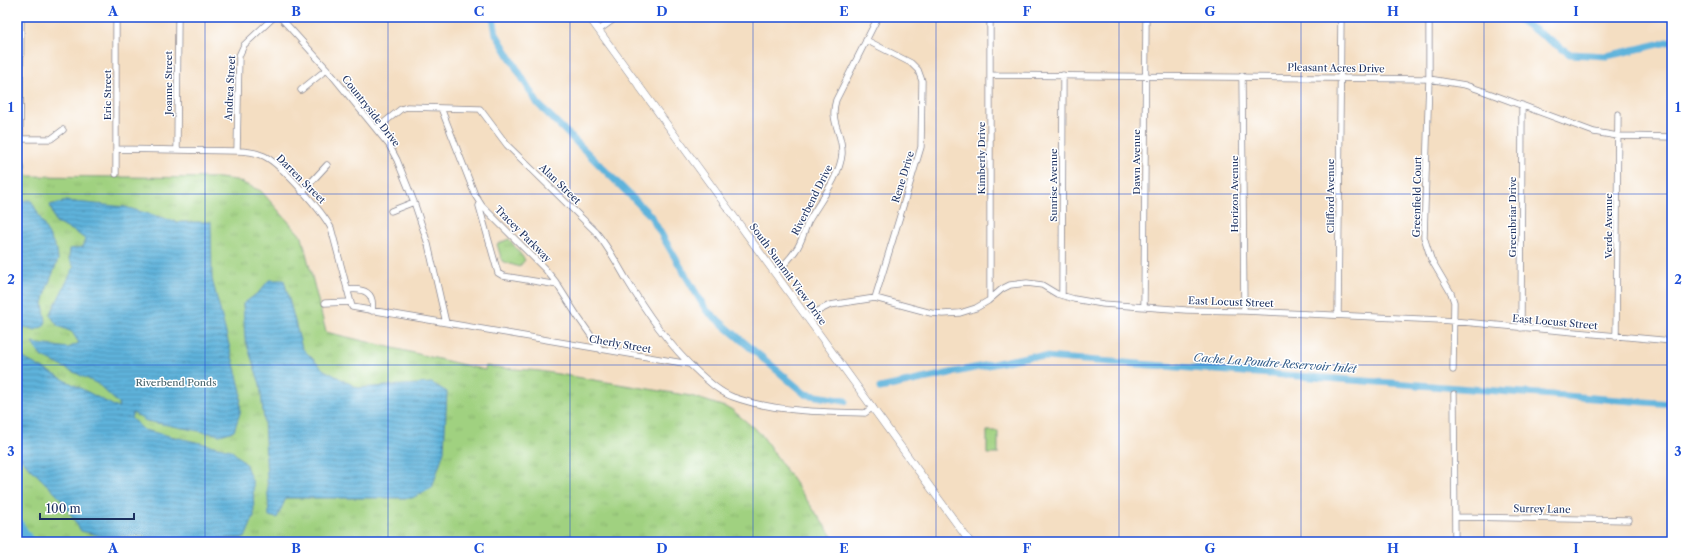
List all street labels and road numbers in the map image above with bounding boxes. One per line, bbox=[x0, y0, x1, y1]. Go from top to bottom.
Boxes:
street label: Joanne Street bbox=[162, 51, 175, 117]
street label: Andrea Street bbox=[222, 54, 238, 122]
street label: Pleasant Acres Drive bbox=[1287, 61, 1385, 75]
street label: Eric Street bbox=[101, 69, 114, 120]
street label: Countryside Drive bbox=[339, 73, 403, 150]
street label: Kimberly Drive bbox=[975, 121, 988, 194]
street label: Dawn Avenue bbox=[1130, 129, 1143, 195]
street label: Sunrise Avenue bbox=[1047, 148, 1060, 222]
street label: Rene Drive bbox=[889, 149, 917, 204]
street label: Darren Street bbox=[274, 152, 329, 207]
street label: Horizon Avenue bbox=[1228, 155, 1241, 233]
street label: Greenfield Court bbox=[1410, 156, 1424, 238]
street label: Clifford Avenue bbox=[1324, 158, 1337, 233]
street label: Alan Street bbox=[536, 160, 584, 207]
street label: Riverbend Drive bbox=[789, 162, 836, 238]
street label: Greenbriar Drive bbox=[1506, 176, 1519, 257]
street label: Verde Avenue bbox=[1602, 193, 1615, 260]
street label: Tracey Parkway bbox=[492, 203, 554, 265]
street label: South Summit View Drive bbox=[747, 221, 830, 328]
street label: East Locust Street bbox=[1188, 294, 1274, 310]
street label: East Locust Street bbox=[1512, 312, 1599, 332]
street label: Cherly Street bbox=[588, 332, 653, 356]
street label: Surrey Lane bbox=[1513, 502, 1571, 516]

